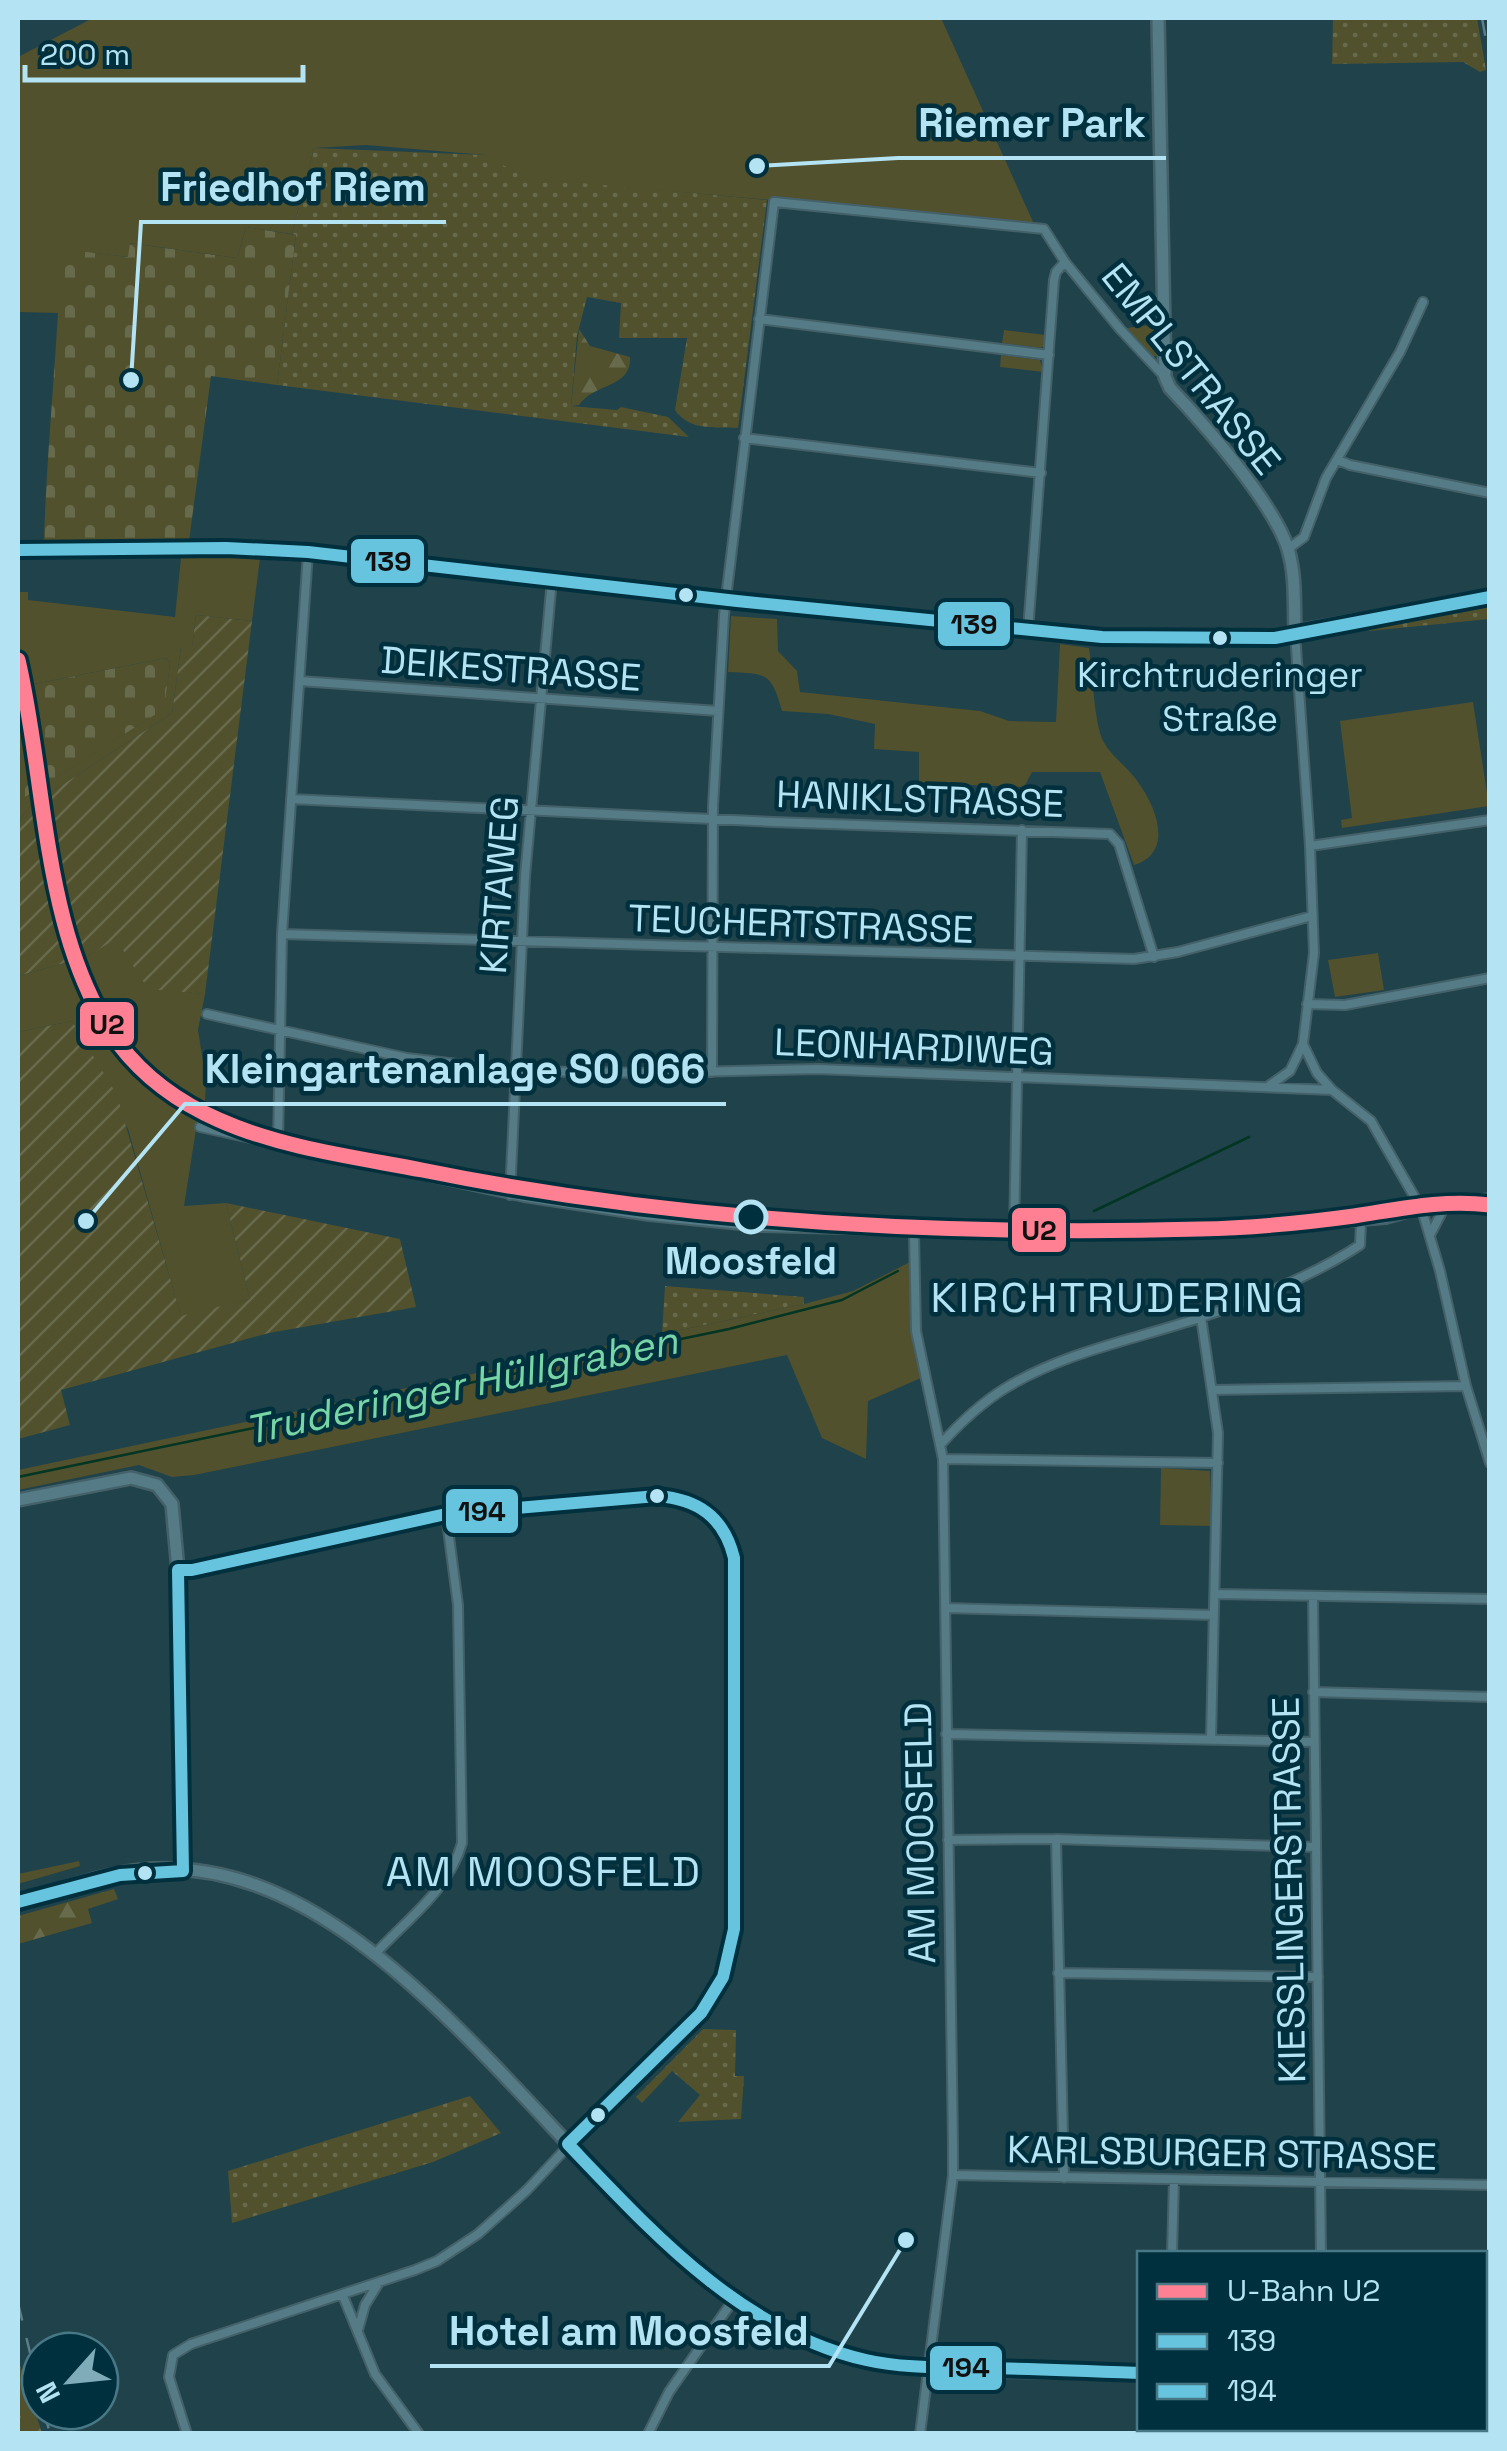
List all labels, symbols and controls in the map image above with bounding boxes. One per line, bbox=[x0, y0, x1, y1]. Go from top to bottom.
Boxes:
scale bar bbox=[25, 20, 302, 82]
text: 200 m bbox=[40, 35, 130, 74]
callout: Riemer Park bbox=[898, 88, 1166, 158]
text: Riemer Park bbox=[918, 98, 1146, 149]
callout: Friedhof Riem bbox=[141, 152, 446, 222]
text: Friedhof Riem bbox=[160, 162, 426, 213]
street label: EMPLSTRASSE bbox=[1091, 254, 1291, 484]
line badge: 139 bbox=[349, 537, 426, 585]
text: 139 bbox=[365, 543, 411, 579]
unlabelled marker bbox=[676, 585, 696, 605]
line badge: 139 bbox=[936, 600, 1012, 648]
text: 139 bbox=[951, 606, 997, 642]
marker: Kirchtruderinger Straße bbox=[1210, 628, 1230, 648]
street label: DEIKESTRASSE bbox=[379, 636, 643, 702]
place label: Kirchtruderinger Straße bbox=[1077, 652, 1363, 742]
street label: HANIKLSTRASSE bbox=[775, 770, 1065, 828]
street label: KIRTAWEG bbox=[469, 794, 529, 976]
street label: TEUCHERTSTRASSE bbox=[628, 894, 974, 954]
line badge: U2 bbox=[78, 1000, 136, 1048]
text: U2 bbox=[89, 1006, 125, 1042]
street label: LEONHARDIWEG bbox=[773, 1018, 1055, 1076]
callout: Kleingartenanlage SO 066 bbox=[185, 1034, 726, 1104]
text: Kleingartenanlage SO 066 bbox=[205, 1044, 705, 1095]
marker: Moosfeld bbox=[735, 1201, 767, 1233]
line badge: U2 bbox=[1010, 1206, 1068, 1254]
text: U2 bbox=[1021, 1212, 1057, 1248]
place label: Moosfeld bbox=[665, 1237, 837, 1285]
district label: KIRCHTRUDERING bbox=[931, 1271, 1305, 1324]
water label: Truderinger Hüllgraben bbox=[240, 1314, 684, 1456]
unlabelled marker bbox=[647, 1486, 667, 1506]
line badge: 194 bbox=[444, 1487, 520, 1535]
text: 194 bbox=[458, 1493, 506, 1529]
street label: KIESSLINGERSTRASSE bbox=[1262, 1696, 1316, 2084]
street label: AM MOOSFELD bbox=[894, 1702, 946, 1964]
district label: AM MOOSFELD bbox=[386, 1845, 702, 1898]
unlabelled marker bbox=[135, 1863, 155, 1883]
unlabelled marker bbox=[588, 2105, 608, 2125]
street label: KARLSBURGER STRASSE bbox=[1007, 2125, 1437, 2181]
legend bbox=[1137, 2251, 1487, 2431]
text: U-Bahn U2 bbox=[1227, 2271, 1380, 2310]
callout: Hotel am Moosfeld bbox=[430, 2296, 829, 2366]
text: Hotel am Moosfeld bbox=[449, 2306, 809, 2357]
text: 139 bbox=[1227, 2321, 1276, 2360]
north arrow bbox=[20, 2331, 120, 2431]
line badge: 194 bbox=[928, 2344, 1004, 2392]
text: 194 bbox=[942, 2349, 990, 2385]
text: 194 bbox=[1227, 2371, 1277, 2410]
text: N bbox=[27, 2376, 68, 2409]

